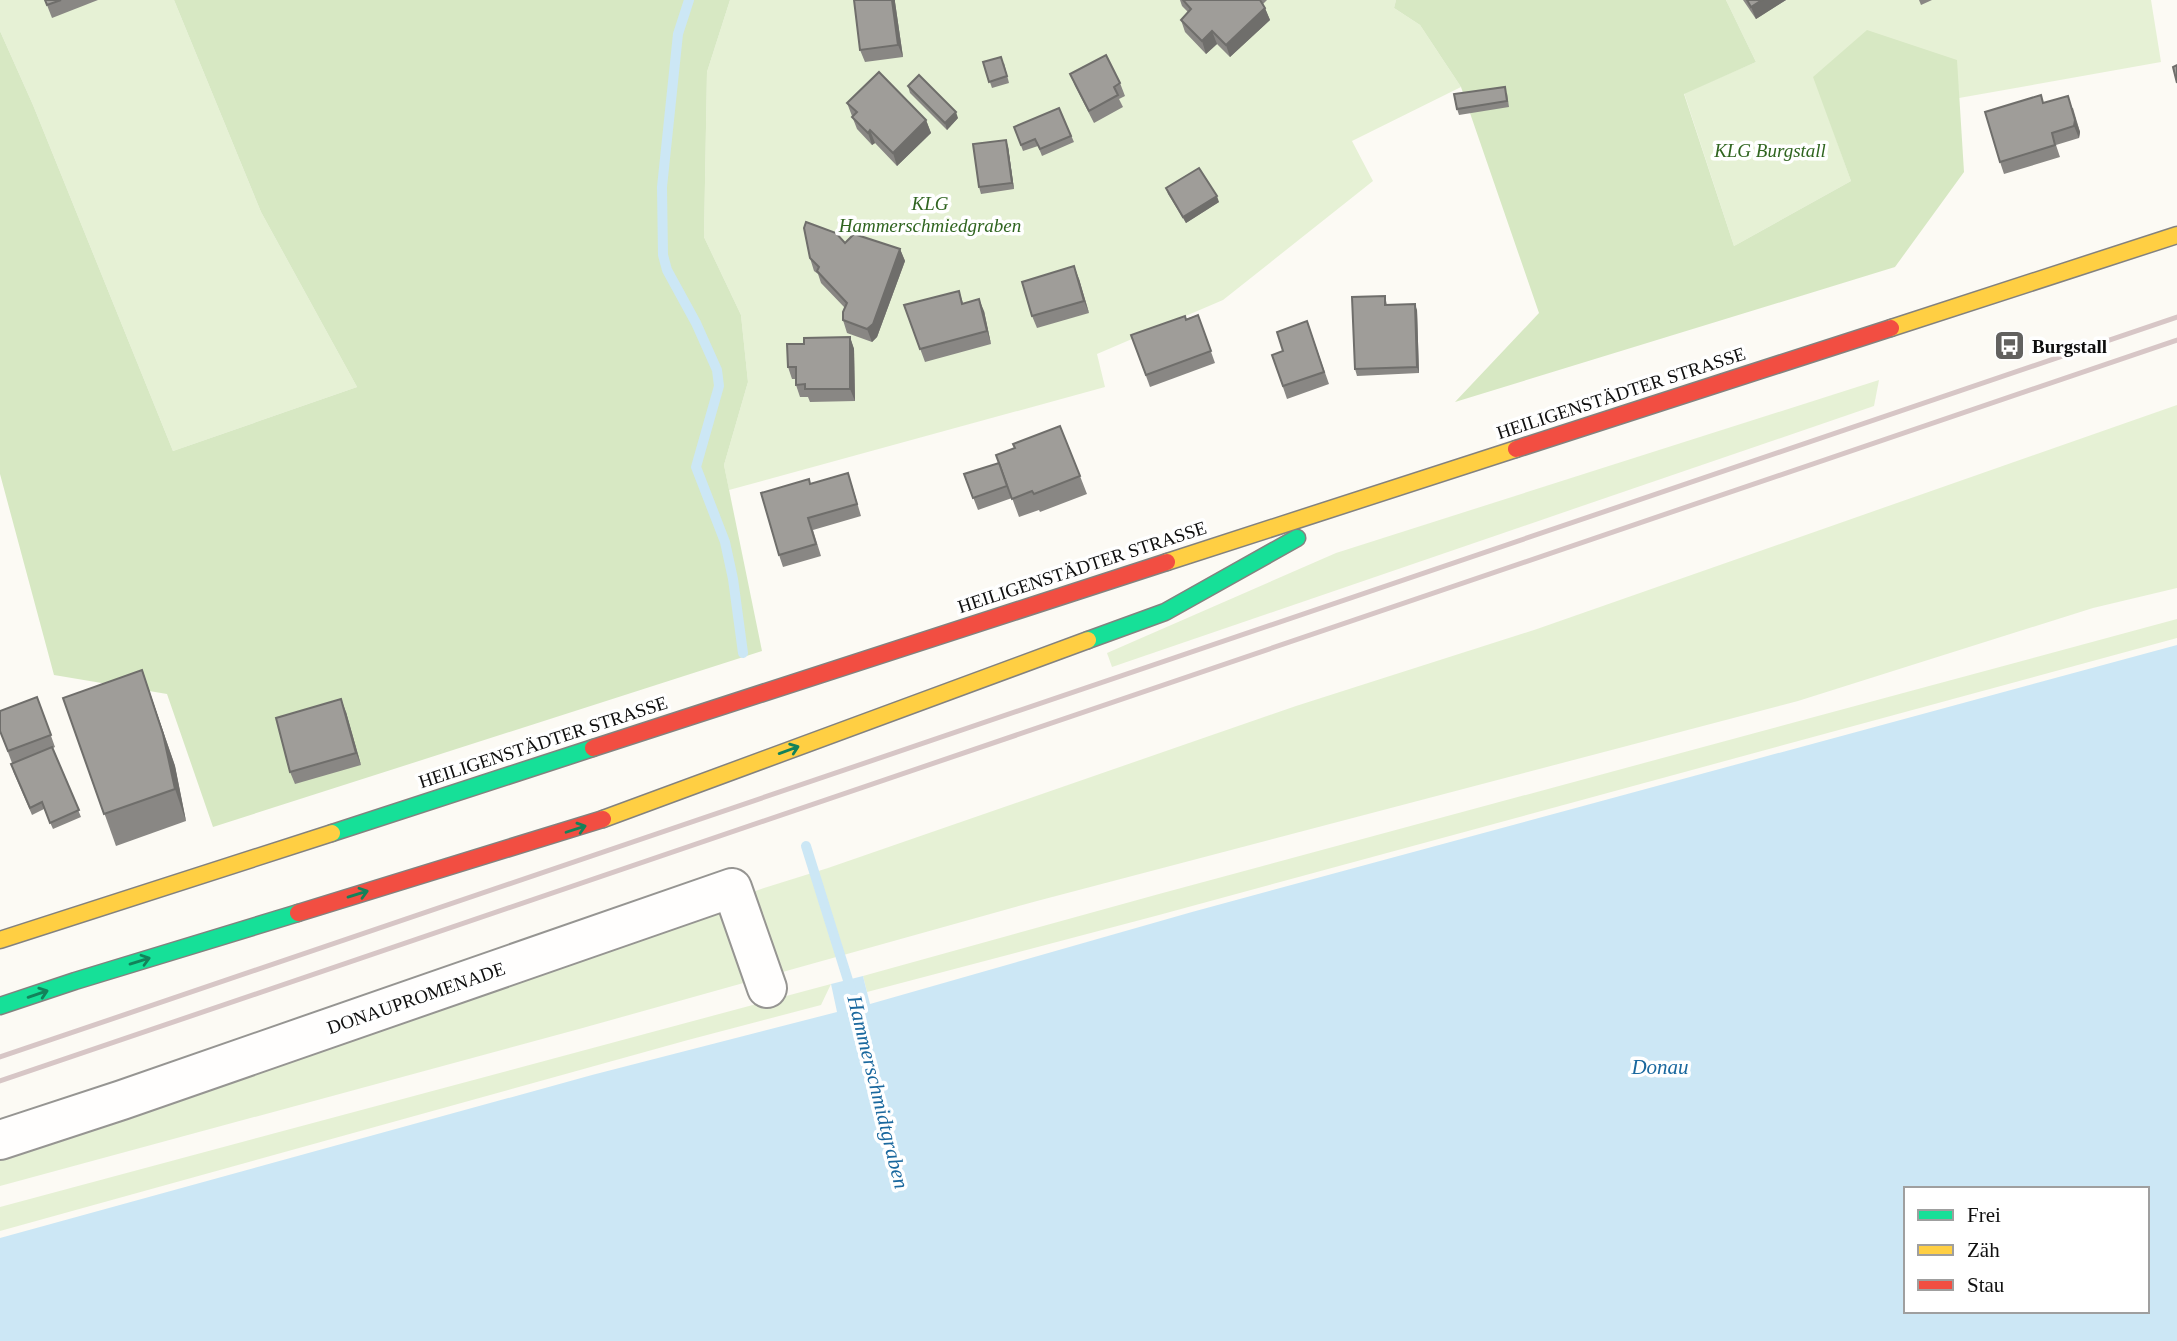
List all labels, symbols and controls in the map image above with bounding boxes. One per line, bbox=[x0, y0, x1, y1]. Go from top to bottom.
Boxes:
park label: KLG Burgstall bbox=[1713, 140, 1826, 161]
park label: KLG Hammerschmiedgraben bbox=[838, 193, 1021, 236]
bus stop icon: Burgstall bbox=[1992, 329, 2026, 363]
place label: Burgstall bbox=[2032, 336, 2107, 357]
street label: HEILIGENSTÄDTER STRASSE bbox=[1494, 343, 1748, 443]
street label: HEILIGENSTÄDTER STRASSE bbox=[955, 517, 1209, 617]
street label: HEILIGENSTÄDTER STRASSE bbox=[416, 692, 670, 792]
one-way arrow bbox=[777, 743, 799, 755]
one-way arrow bbox=[564, 822, 586, 834]
one-way arrow bbox=[347, 887, 369, 900]
one-way arrow bbox=[129, 954, 151, 966]
street label: DONAUPROMENADE bbox=[324, 958, 508, 1038]
one-way arrow bbox=[26, 987, 48, 999]
water label: Hammerschmidtgraben bbox=[842, 992, 914, 1191]
water label: Donau bbox=[1630, 1055, 1689, 1079]
legend bbox=[1904, 1187, 2149, 1313]
text: Frei bbox=[1967, 1203, 2001, 1227]
text: Zäh bbox=[1967, 1238, 2000, 1262]
text: Stau bbox=[1967, 1273, 2005, 1297]

